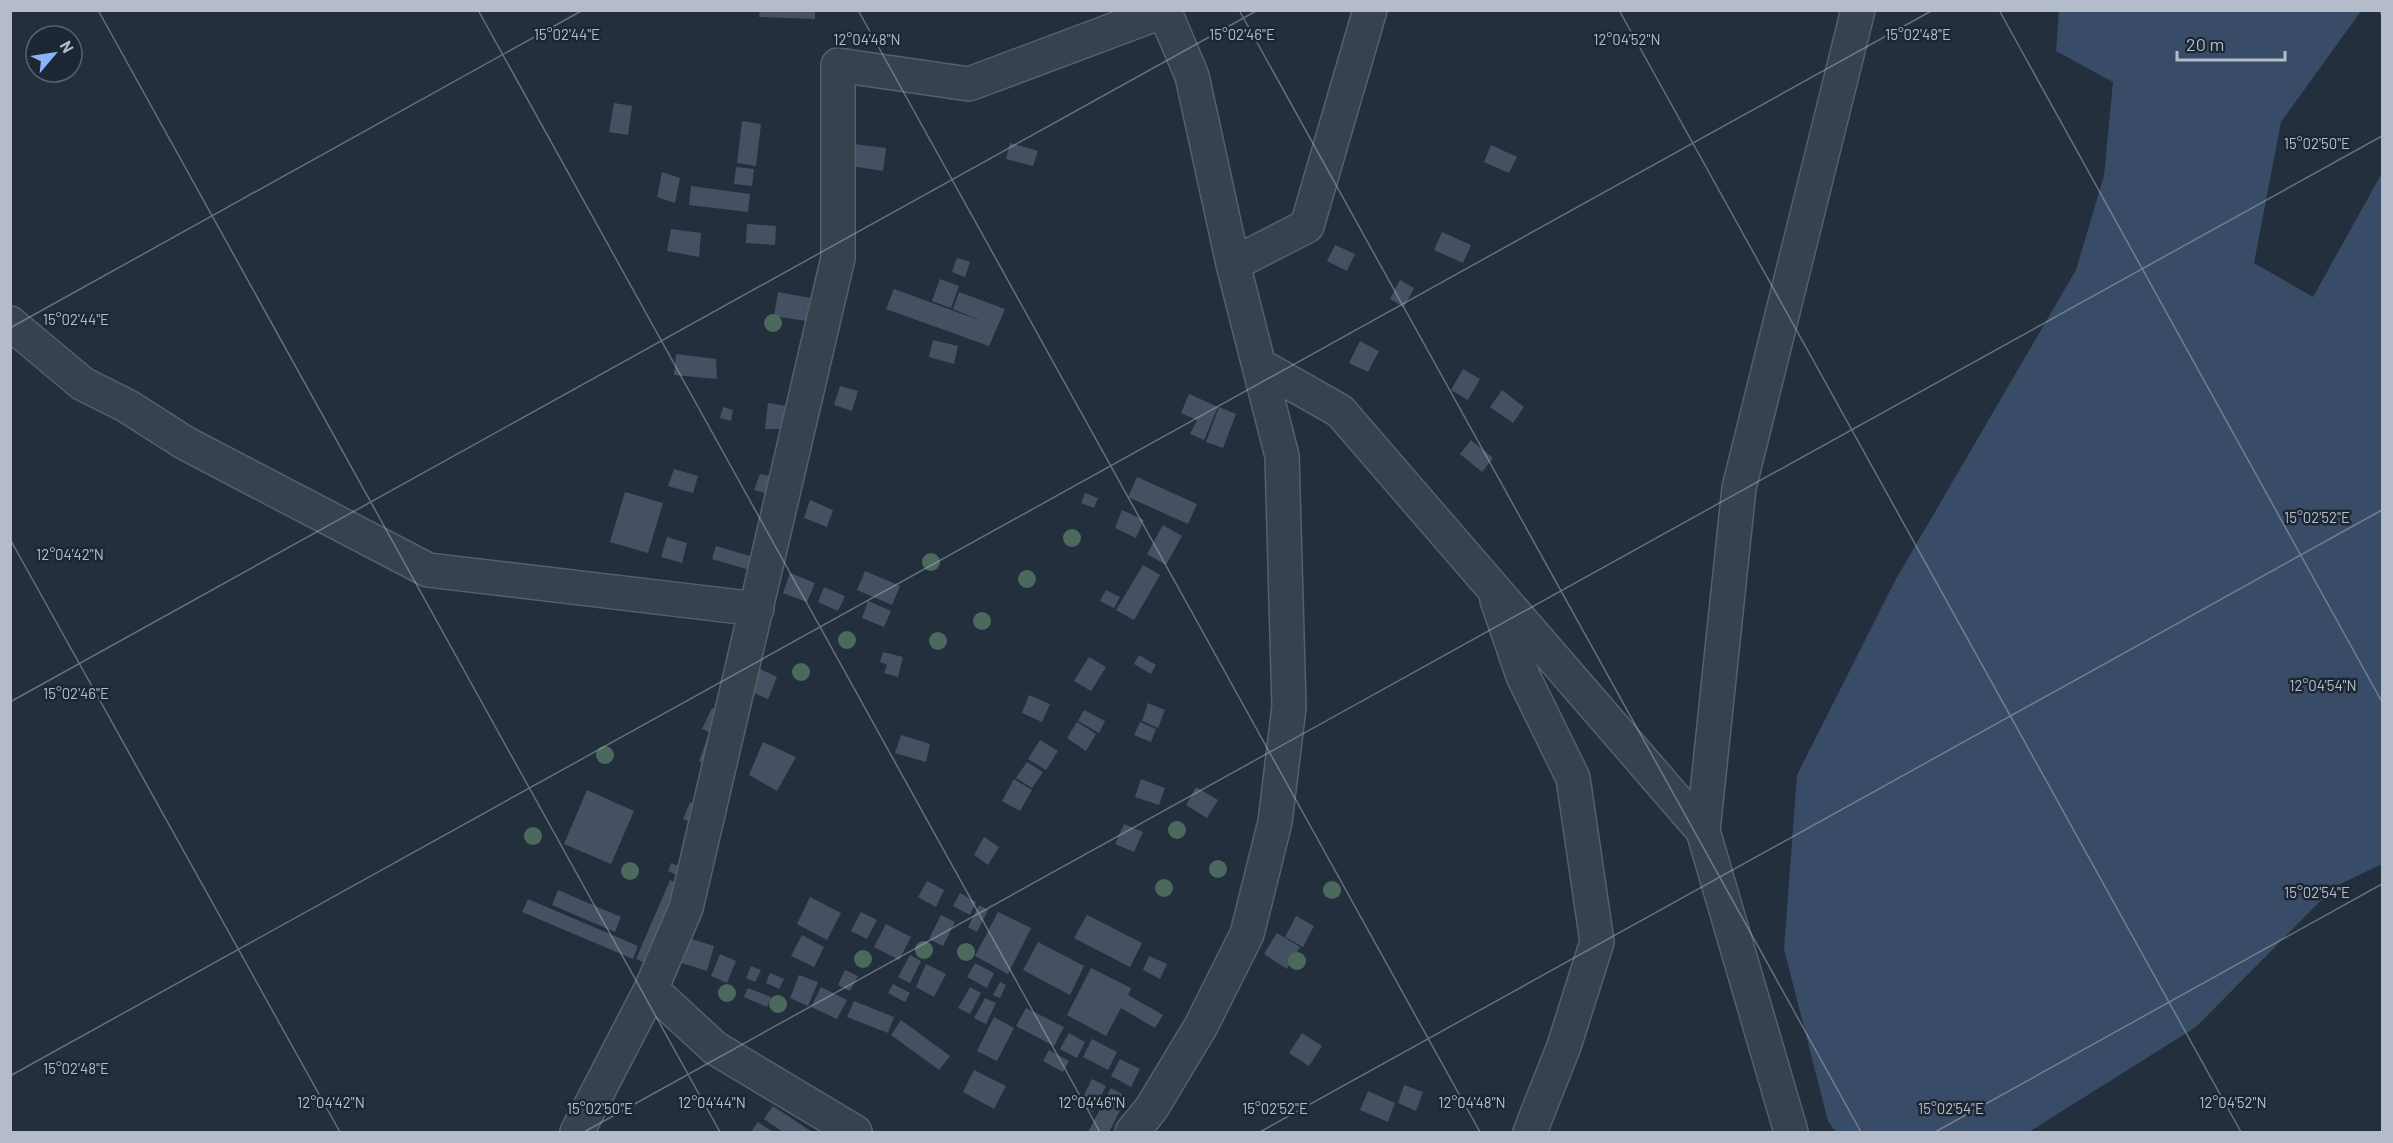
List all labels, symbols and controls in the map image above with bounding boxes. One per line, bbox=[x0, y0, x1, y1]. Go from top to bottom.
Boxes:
north arrow bbox=[24, 24, 84, 84]
scale bar bbox=[2177, 24, 2285, 62]
text: 15°02'44"E bbox=[534, 25, 600, 43]
text: 15°02'46"E bbox=[1209, 25, 1275, 43]
text: 15°02'48"E bbox=[1885, 25, 1951, 43]
text: 12°04'48"N bbox=[833, 30, 901, 48]
text: 12°04'52"N bbox=[1593, 30, 1661, 48]
text: 20 m bbox=[2186, 33, 2224, 55]
text: N bbox=[57, 37, 78, 56]
text: 15°02'50"E bbox=[2284, 134, 2350, 152]
text: 15°02'44"E bbox=[43, 310, 109, 328]
text: 15°02'52"E bbox=[2284, 508, 2350, 526]
text: 12°04'42"N bbox=[36, 545, 104, 563]
text: 12°04'54"N bbox=[2289, 676, 2357, 694]
text: 15°02'46"E bbox=[43, 684, 109, 702]
text: 15°02'54"E bbox=[2284, 883, 2350, 901]
text: 15°02'48"E bbox=[43, 1059, 109, 1077]
text: 12°04'42"N bbox=[297, 1093, 365, 1111]
text: 12°04'44"N bbox=[678, 1093, 746, 1111]
text: 12°04'46"N bbox=[1058, 1093, 1126, 1111]
text: 12°04'48"N bbox=[1438, 1093, 1506, 1111]
text: 12°04'52"N bbox=[2199, 1093, 2267, 1111]
text: 15°02'50"E bbox=[567, 1099, 633, 1117]
text: 15°02'52"E bbox=[1242, 1099, 1308, 1117]
text: 15°02'54"E bbox=[1918, 1099, 1984, 1117]

